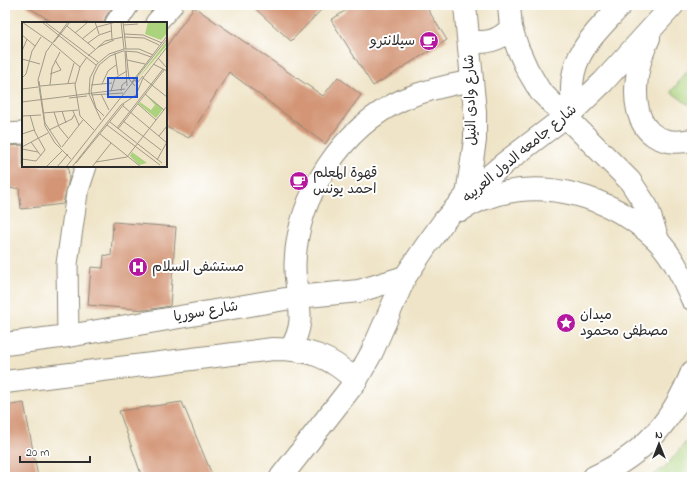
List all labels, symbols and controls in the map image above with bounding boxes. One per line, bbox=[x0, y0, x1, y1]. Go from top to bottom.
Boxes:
inset map bbox=[22, 22, 167, 167]
cafe icon: سيلانترو bbox=[418, 30, 440, 52]
place label: سيلانترو bbox=[369, 31, 415, 52]
street label: شارع وادى النيل bbox=[459, 54, 483, 146]
street label: شارع جامعه الدول العربيه bbox=[458, 100, 582, 208]
place label: قهوة المعلم احمد يونس bbox=[313, 163, 377, 200]
cafe icon: قهوة المعلم احمد يونس bbox=[288, 170, 310, 192]
hospital icon: مستشفى السلام bbox=[127, 256, 149, 278]
place label: مستشفى السلام bbox=[152, 257, 244, 278]
street label: شارع سوريا bbox=[172, 296, 240, 328]
place label: ميدان مصطفى محمود bbox=[580, 305, 668, 342]
place icon: ميدان مصطفى محمود bbox=[555, 312, 577, 334]
north arrow bbox=[639, 424, 679, 464]
text: N bbox=[655, 427, 663, 443]
scale bar bbox=[20, 438, 90, 464]
text: 20 m bbox=[26, 444, 49, 462]

